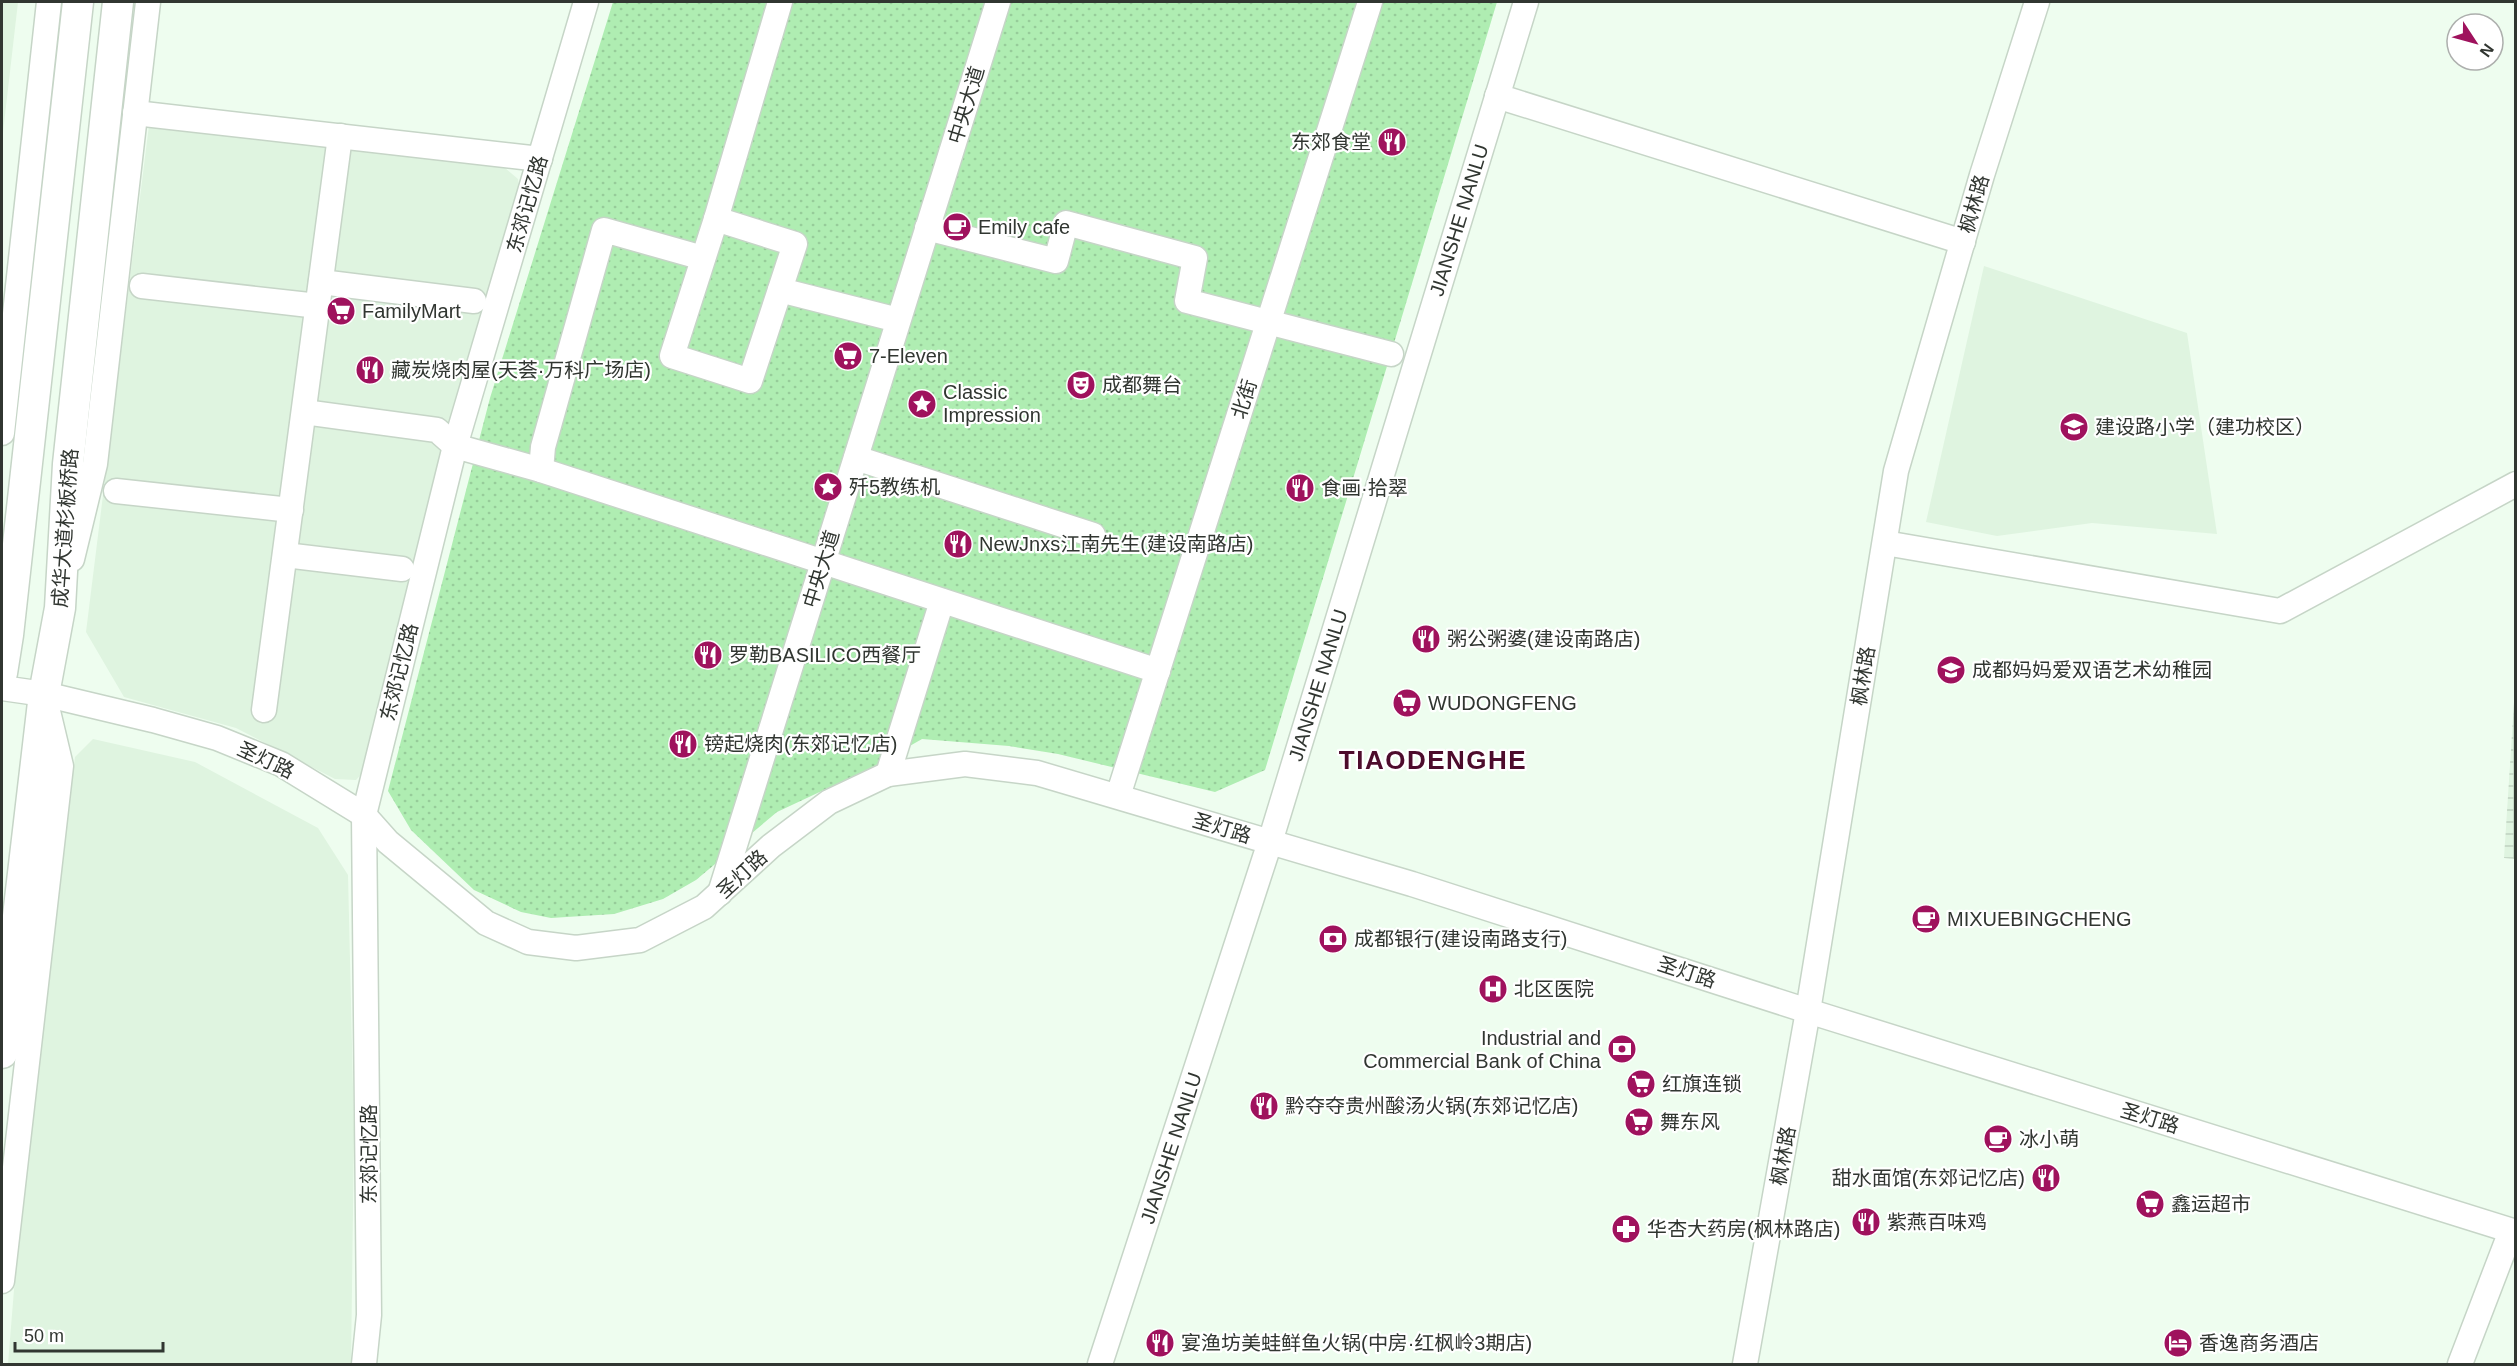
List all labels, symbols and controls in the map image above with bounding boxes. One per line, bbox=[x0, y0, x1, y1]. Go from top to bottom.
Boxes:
north arrow bbox=[2445, 12, 2505, 72]
text: N bbox=[2476, 41, 2497, 60]
street label: 中央大道 bbox=[944, 64, 988, 146]
restaurant icon: 东郊食堂 bbox=[1376, 126, 1408, 158]
place label: 东郊食堂 bbox=[1291, 131, 1371, 153]
street label: JIANSHE NANLU bbox=[1425, 141, 1493, 299]
street label: 东郊记忆路 bbox=[503, 153, 551, 255]
street label: 枫林路 bbox=[1955, 172, 1993, 236]
cafe icon: Emily cafe bbox=[941, 211, 973, 243]
place label: Emily cafe bbox=[978, 216, 1070, 238]
supermarket icon: FamilyMart bbox=[325, 295, 357, 327]
place label: FamilyMart bbox=[362, 300, 461, 322]
supermarket icon: 7-Eleven bbox=[832, 340, 864, 372]
place label: 7-Eleven bbox=[869, 345, 948, 367]
restaurant icon: 藏炭烧肉屋(天荟·万科广场店) bbox=[354, 354, 386, 386]
place label: 藏炭烧肉屋(天荟·万科广场店) bbox=[391, 359, 651, 381]
theatre icon: 成都舞台 bbox=[1065, 369, 1097, 401]
place label: 成都舞台 bbox=[1102, 374, 1182, 396]
street label: 北街 bbox=[1227, 377, 1261, 421]
place label: Classic Impression bbox=[943, 381, 1041, 426]
place icon: Classic Impression bbox=[906, 388, 938, 420]
school or university icon: 建设路小学（建功校区） bbox=[2058, 411, 2090, 443]
place label: 建设路小学（建功校区） bbox=[2095, 416, 2315, 438]
street label: 成华大道杉板桥路 bbox=[48, 447, 82, 609]
place icon: 歼5教练机 bbox=[812, 471, 844, 503]
restaurant icon: 食画·拾翠 bbox=[1284, 472, 1316, 504]
place label: 歼5教练机 bbox=[849, 476, 940, 498]
place label: 食画·拾翠 bbox=[1321, 477, 1408, 499]
street label: 中央大道 bbox=[799, 528, 843, 610]
restaurant icon: NewJnxs江南先生(建设南路店) bbox=[942, 528, 974, 560]
place label: NewJnxs江南先生(建设南路店) bbox=[979, 533, 1253, 555]
street label: JIANSHE NANLU bbox=[1284, 606, 1352, 764]
street label: 东郊记忆路 bbox=[376, 621, 422, 723]
restaurant icon: 粥公粥婆(建设南路店) bbox=[1410, 623, 1442, 655]
place label: 粥公粥婆(建设南路店) bbox=[1447, 628, 1640, 650]
restaurant icon: 罗勒BASILICO西餐厅 bbox=[692, 639, 724, 671]
place label: 罗勒BASILICO西餐厅 bbox=[729, 644, 921, 666]
street label: 枫林路 bbox=[1847, 645, 1879, 707]
school or university icon: 成都妈妈爱双语艺术幼稚园 bbox=[1935, 654, 1967, 686]
place label: 成都妈妈爱双语艺术幼稚园 bbox=[1972, 659, 2212, 681]
supermarket icon: WUDONGFENG bbox=[1391, 687, 1423, 719]
place label: WUDONGFENG bbox=[1428, 692, 1577, 714]
restaurant icon: 镑起烧肉(东郊记忆店) bbox=[667, 728, 699, 760]
place label: 镑起烧肉(东郊记忆店) bbox=[704, 733, 897, 755]
street label: 圣灯路 bbox=[234, 737, 298, 783]
district label: TIAODENGHE bbox=[1339, 745, 1527, 775]
street label: 圣灯路 bbox=[1190, 809, 1254, 847]
street label: 圣灯路 bbox=[713, 845, 771, 903]
cafe icon: MIXUEBINGCHENG bbox=[1910, 903, 1942, 935]
place label: MIXUEBINGCHENG bbox=[1947, 908, 2131, 930]
bank icon: 成都银行(建设南路支行) bbox=[1317, 923, 1349, 955]
place label: 成都银行(建设南路支行) bbox=[1354, 928, 1567, 950]
street label: 圣灯路 bbox=[1655, 952, 1719, 992]
hospital icon: 北区医院 bbox=[1477, 973, 1509, 1005]
place label: 北区医院 bbox=[1514, 978, 1594, 1000]
place label: Industrial and Commercial Bank of China bbox=[1363, 1027, 1602, 1072]
bank icon: Industrial and Commercial Bank of China bbox=[1606, 1033, 1638, 1065]
supermarket icon: 红旗连锁 bbox=[1625, 1068, 1657, 1100]
street label: JIANSHE NANLU bbox=[1136, 1070, 1206, 1226]
place label: 红旗连锁 bbox=[1662, 1073, 1742, 1095]
restaurant icon: 黔夺夺贵州酸汤火锅(东郊记忆店) bbox=[1248, 1090, 1280, 1122]
place label: 黔夺夺贵州酸汤火锅(东郊记忆店) bbox=[1285, 1095, 1578, 1117]
street label: 圣灯路 bbox=[2118, 1099, 2182, 1137]
street label: 东郊记忆路 bbox=[358, 1104, 380, 1204]
supermarket icon: 舞东风 bbox=[1623, 1106, 1655, 1138]
place label: 舞东风 bbox=[1660, 1111, 1720, 1133]
cafe icon: 冰小萌 bbox=[1982, 1123, 2014, 1155]
street label: 枫林路 bbox=[1767, 1125, 1799, 1187]
place label: 冰小萌 bbox=[2019, 1128, 2079, 1150]
restaurant icon: 甜水面馆(东郊记忆店) bbox=[2030, 1162, 2062, 1194]
place label: 甜水面馆(东郊记忆店) bbox=[1832, 1167, 2025, 1189]
supermarket icon: 鑫运超市 bbox=[2134, 1188, 2166, 1220]
place label: 鑫运超市 bbox=[2171, 1193, 2251, 1215]
restaurant icon: 紫燕百味鸡 bbox=[1850, 1206, 1882, 1238]
place label: 紫燕百味鸡 bbox=[1887, 1211, 1987, 1233]
pharmacy icon: 华杏大药房(枫林路店) bbox=[1610, 1213, 1642, 1245]
place label: 华杏大药房(枫林路店) bbox=[1647, 1218, 1840, 1240]
scale bar bbox=[15, 1315, 164, 1353]
text: 50 m bbox=[24, 1326, 64, 1346]
restaurant icon: 宴渔坊美蛙鲜鱼火锅(中房·红枫岭3期店) bbox=[1144, 1327, 1176, 1359]
hotel icon: 香逸商务酒店 bbox=[2162, 1327, 2194, 1359]
place label: 宴渔坊美蛙鲜鱼火锅(中房·红枫岭3期店) bbox=[1181, 1332, 1532, 1354]
place label: 香逸商务酒店 bbox=[2199, 1332, 2319, 1354]

